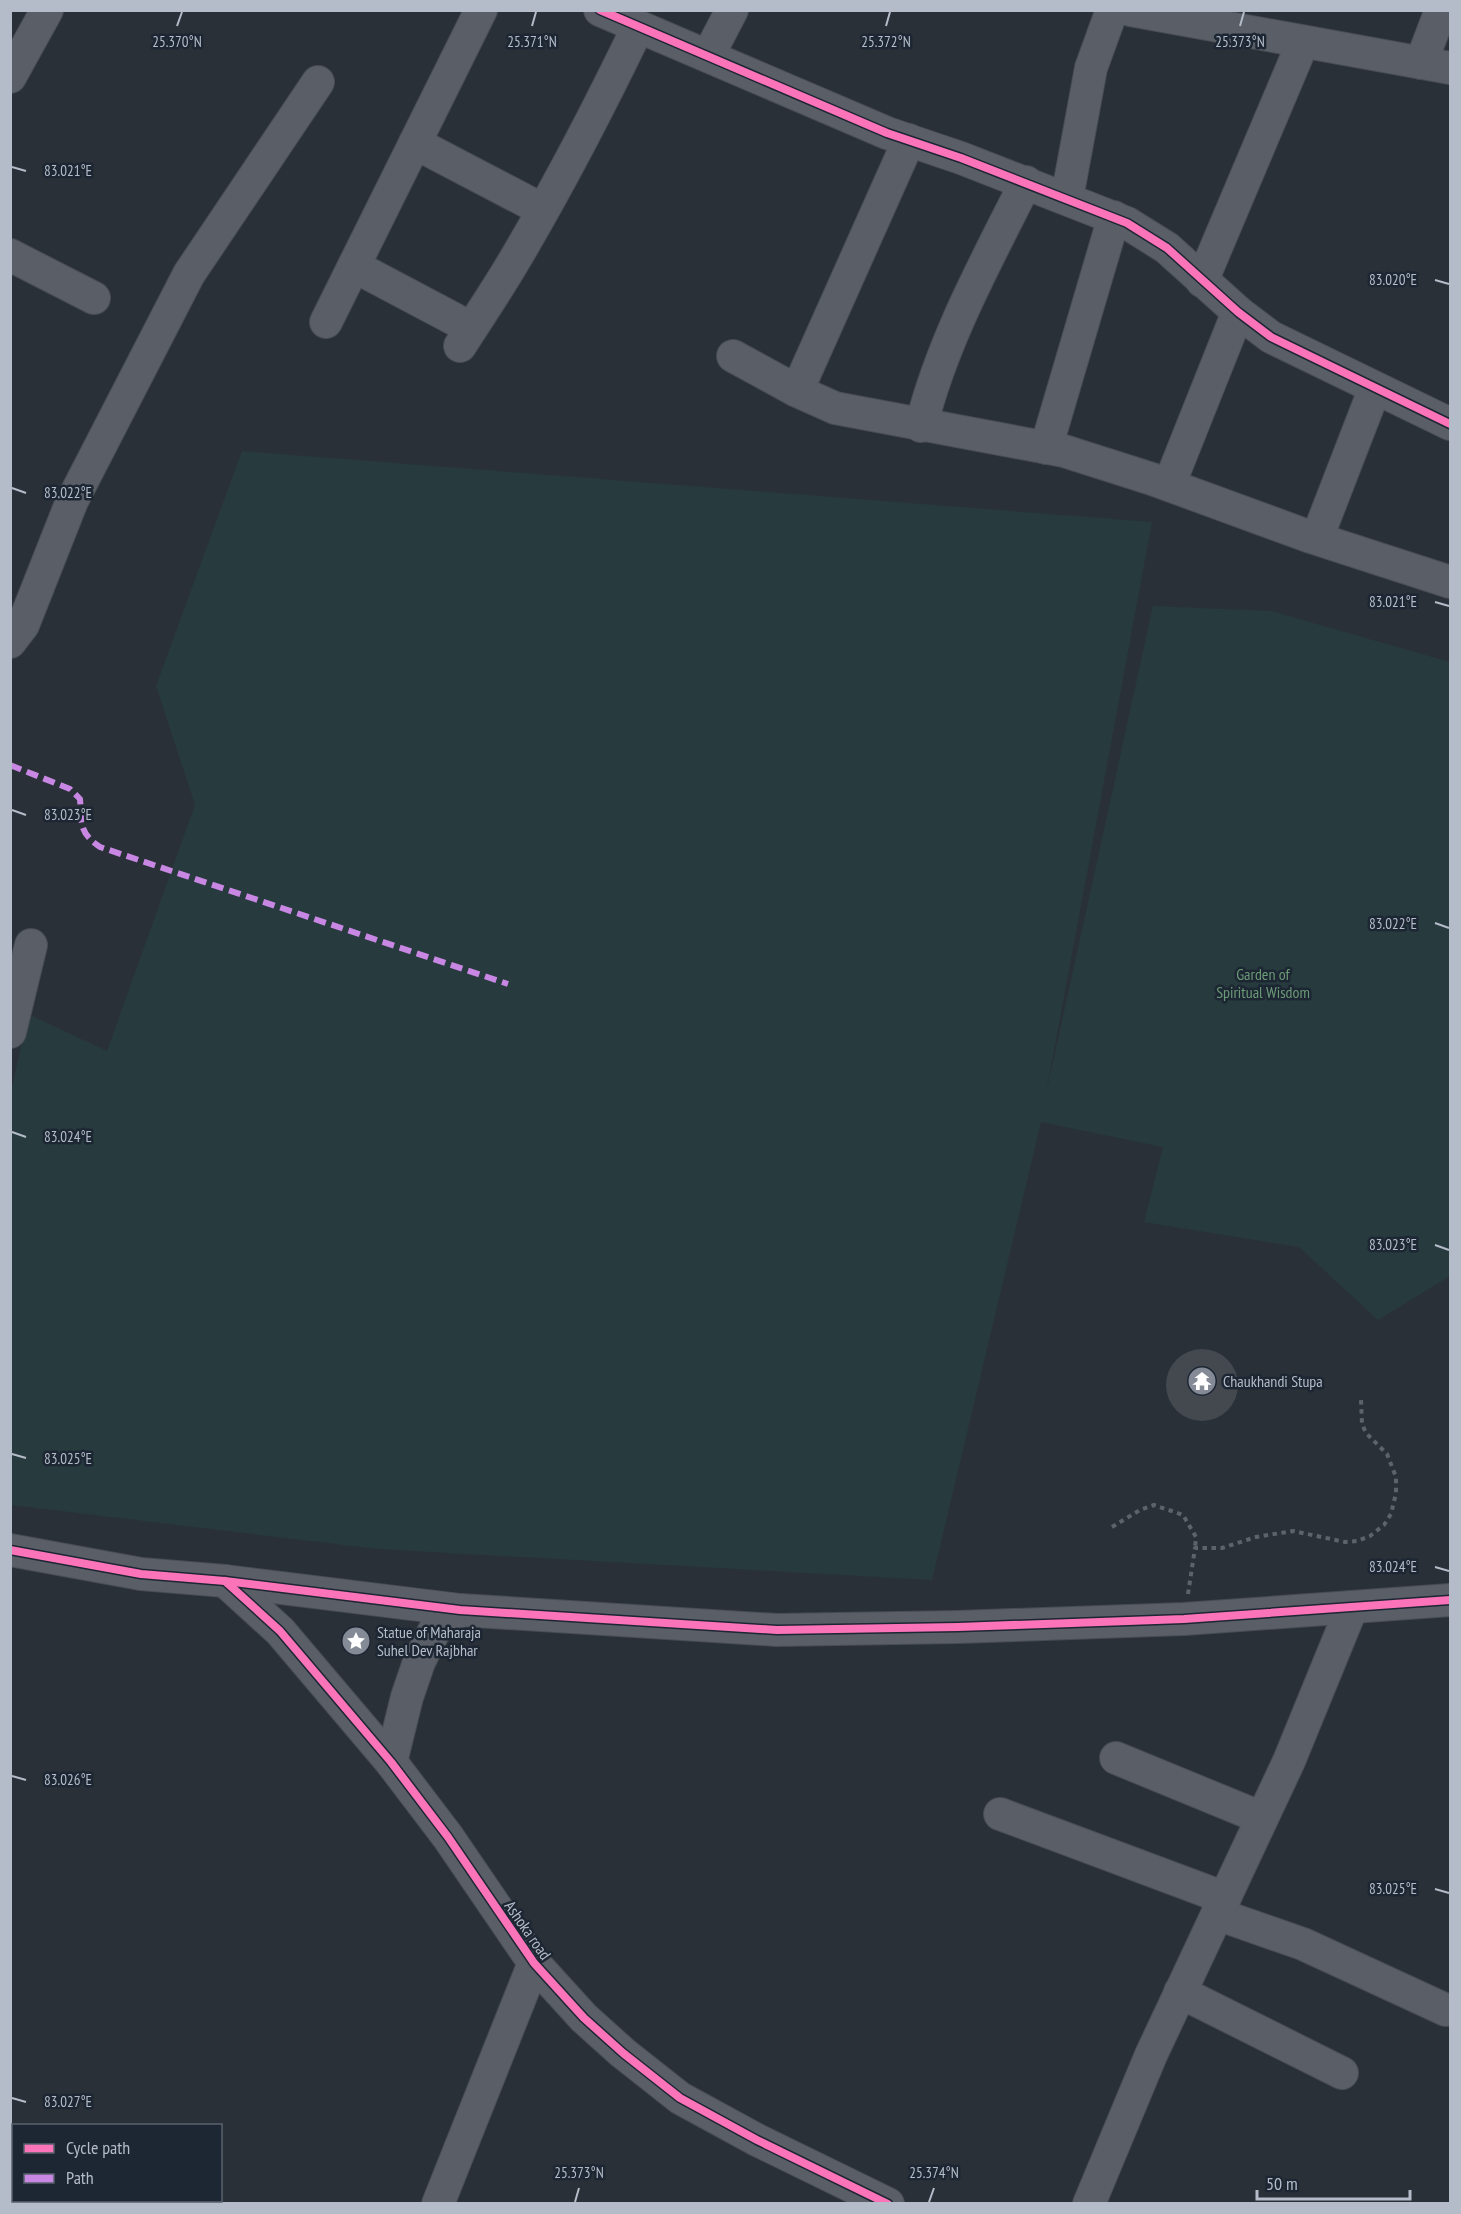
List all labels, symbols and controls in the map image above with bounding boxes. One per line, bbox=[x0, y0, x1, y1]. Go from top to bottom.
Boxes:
text: 25.370°N bbox=[152, 32, 202, 51]
text: 25.371°N bbox=[507, 32, 557, 51]
text: 25.372°N bbox=[861, 32, 911, 51]
text: 25.373°N bbox=[1215, 32, 1265, 51]
text: 83.021°E bbox=[44, 161, 92, 180]
text: 83.020°E bbox=[1369, 270, 1417, 289]
text: 83.022°E bbox=[44, 483, 92, 502]
text: 83.021°E bbox=[1369, 592, 1417, 611]
text: 83.023°E bbox=[44, 805, 92, 824]
text: 83.022°E bbox=[1369, 914, 1417, 933]
park label: Garden of Spiritual Wisdom bbox=[1216, 964, 1310, 1002]
text: 83.024°E bbox=[44, 1127, 92, 1146]
text: 83.023°E bbox=[1369, 1235, 1417, 1254]
temple icon: Chaukhandi Stupa bbox=[1186, 1365, 1218, 1397]
place label: Chaukhandi Stupa bbox=[1223, 1371, 1323, 1391]
text: 83.025°E bbox=[44, 1449, 92, 1468]
text: 83.024°E bbox=[1369, 1557, 1417, 1576]
place label: Statue of Maharaja Suhel Dev Rajbhar bbox=[377, 1622, 481, 1660]
place icon: Statue of Maharaja Suhel Dev Rajbhar bbox=[340, 1625, 372, 1657]
text: 83.026°E bbox=[44, 1770, 92, 1789]
text: 83.025°E bbox=[1369, 1879, 1417, 1898]
street label: Ashoka road bbox=[500, 1897, 556, 1963]
text: 83.027°E bbox=[44, 2092, 92, 2111]
legend bbox=[12, 2124, 222, 2202]
text: Cycle path bbox=[66, 2136, 130, 2159]
text: 25.373°N bbox=[554, 2163, 604, 2182]
text: 25.374°N bbox=[909, 2163, 959, 2182]
scale bar bbox=[1257, 2163, 1410, 2201]
text: Path bbox=[66, 2166, 94, 2189]
text: 50 m bbox=[1266, 2172, 1298, 2195]

